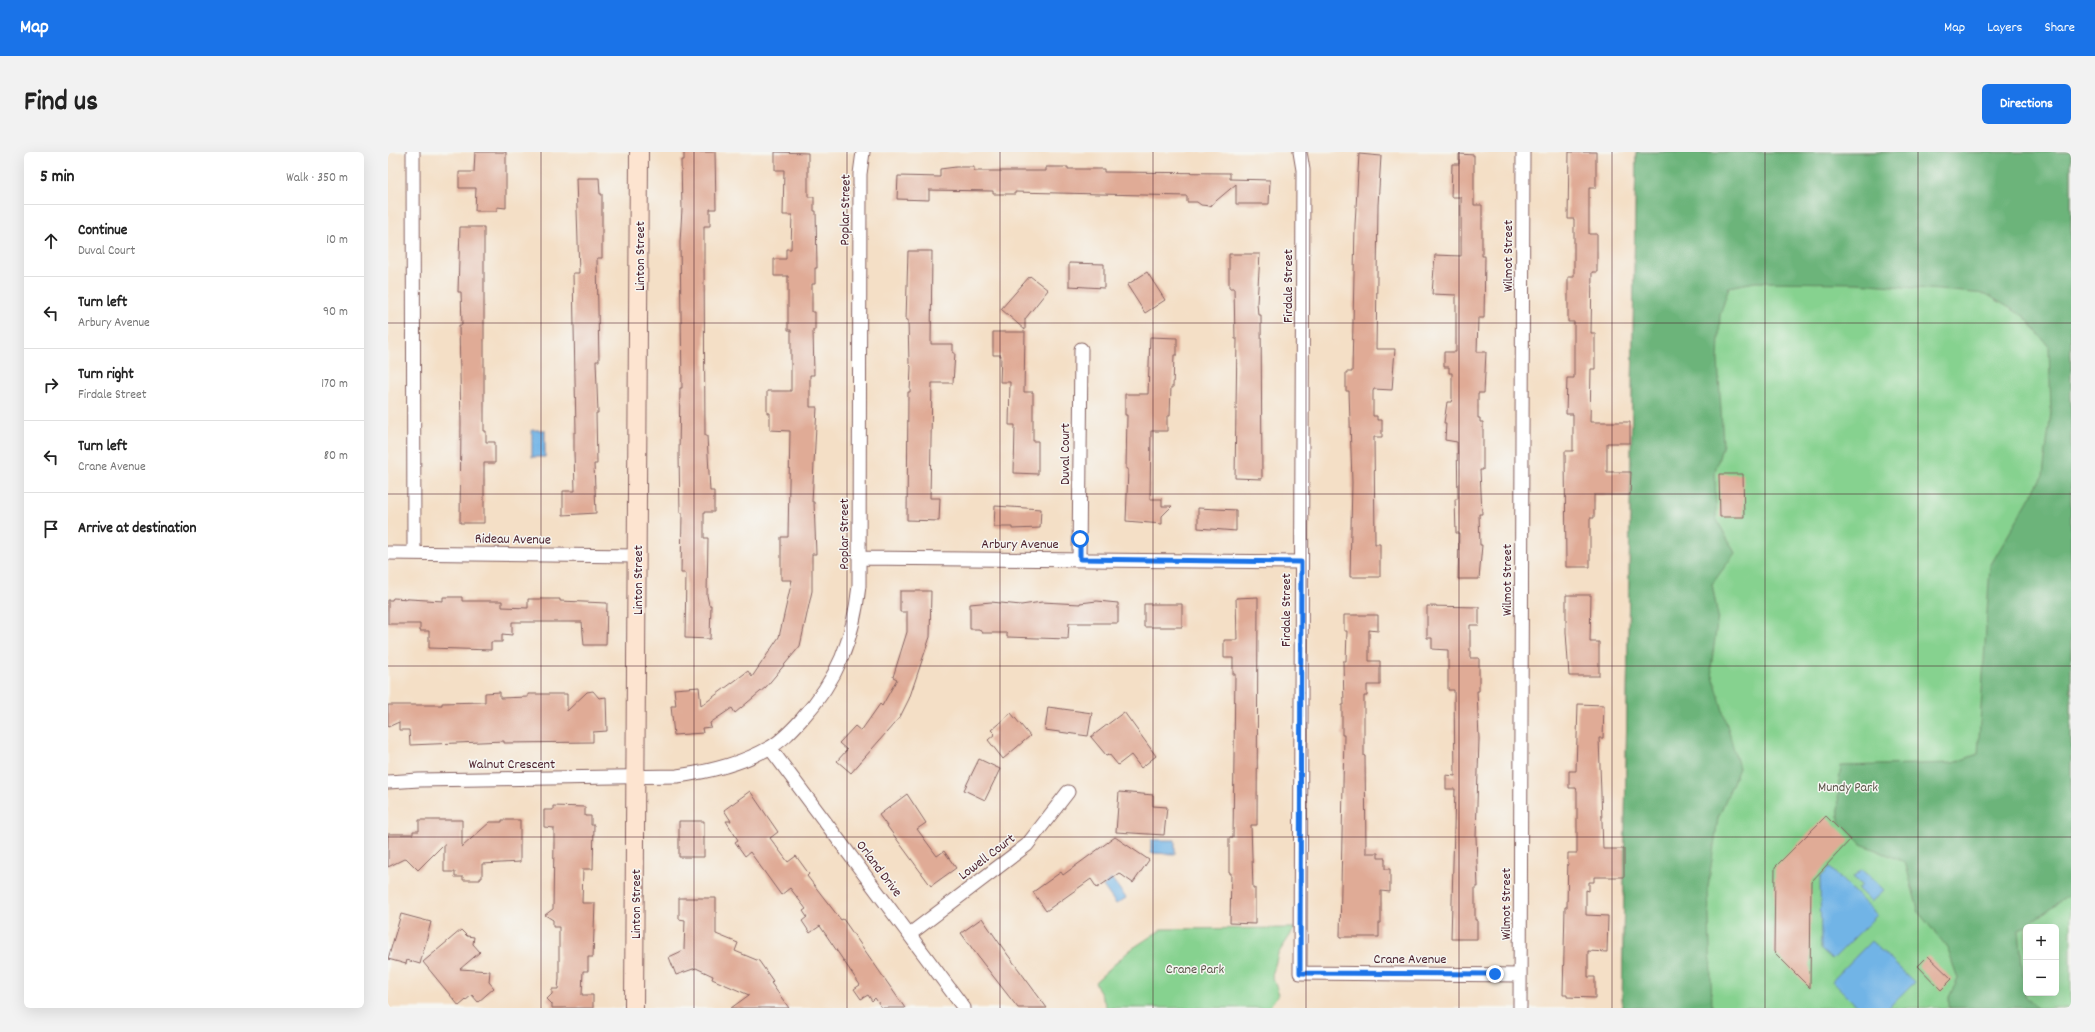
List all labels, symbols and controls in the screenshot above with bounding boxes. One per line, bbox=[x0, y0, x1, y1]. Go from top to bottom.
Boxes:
text: Map bbox=[20, 15, 49, 42]
text: Map bbox=[1944, 18, 1965, 38]
text: Layers bbox=[1987, 18, 2022, 38]
text: Share bbox=[2044, 18, 2075, 38]
text: Find us bbox=[24, 84, 98, 124]
button: Directions bbox=[1982, 84, 2071, 124]
text: 5 min bbox=[40, 166, 74, 190]
text: Walk · 350 m bbox=[286, 169, 348, 188]
street label: Poplar Street bbox=[835, 174, 857, 246]
text: Continue bbox=[78, 220, 127, 242]
street label: Wilmot Street bbox=[1499, 220, 1519, 292]
street label: Linton Street bbox=[631, 221, 651, 291]
icon: ahead bbox=[40, 230, 62, 252]
text: 10 m bbox=[326, 231, 348, 250]
text: Duval Court bbox=[78, 242, 135, 261]
street label: Firdale Street bbox=[1279, 249, 1299, 323]
text: Turn left bbox=[78, 292, 127, 314]
icon: left bbox=[40, 302, 62, 324]
text: 90 m bbox=[323, 303, 348, 322]
text: Arbury Avenue bbox=[78, 314, 150, 333]
text: Turn right bbox=[78, 364, 134, 386]
icon: right bbox=[40, 374, 62, 396]
text: 170 m bbox=[321, 375, 348, 394]
text: Firdale Street bbox=[78, 386, 147, 405]
street label: Duval Court bbox=[1056, 423, 1076, 485]
text: Turn left bbox=[78, 436, 127, 458]
icon: left bbox=[40, 446, 62, 468]
text: 80 m bbox=[324, 447, 348, 466]
text: Crane Avenue bbox=[78, 458, 146, 477]
street label: Poplar Street bbox=[835, 498, 855, 570]
icon: arrive bbox=[40, 518, 62, 540]
text: Arrive at destination bbox=[78, 518, 196, 540]
street label: Rideau Avenue bbox=[475, 529, 551, 551]
route start bbox=[1071, 530, 1089, 548]
street label: Arbury Avenue bbox=[981, 535, 1059, 555]
street label: Wilmot Street bbox=[1498, 544, 1518, 616]
street label: Linton Street bbox=[629, 545, 649, 615]
street label: Firdale Street bbox=[1277, 573, 1297, 647]
street label: Walnut Crescent bbox=[469, 755, 555, 775]
park label: Mundy Park bbox=[1818, 778, 1878, 798]
street label: Lowell Court bbox=[955, 830, 1020, 886]
street label: Orland Drive bbox=[850, 837, 906, 902]
street label: Wilmot Street bbox=[1497, 868, 1517, 940]
street label: Linton Street bbox=[627, 869, 647, 939]
map controls bbox=[2023, 924, 2059, 996]
button: + bbox=[2023, 924, 2059, 960]
street label: Crane Avenue bbox=[1374, 950, 1446, 970]
park label: Crane Park bbox=[1166, 960, 1224, 980]
button: − bbox=[2023, 960, 2059, 996]
route end bbox=[1486, 965, 1504, 983]

